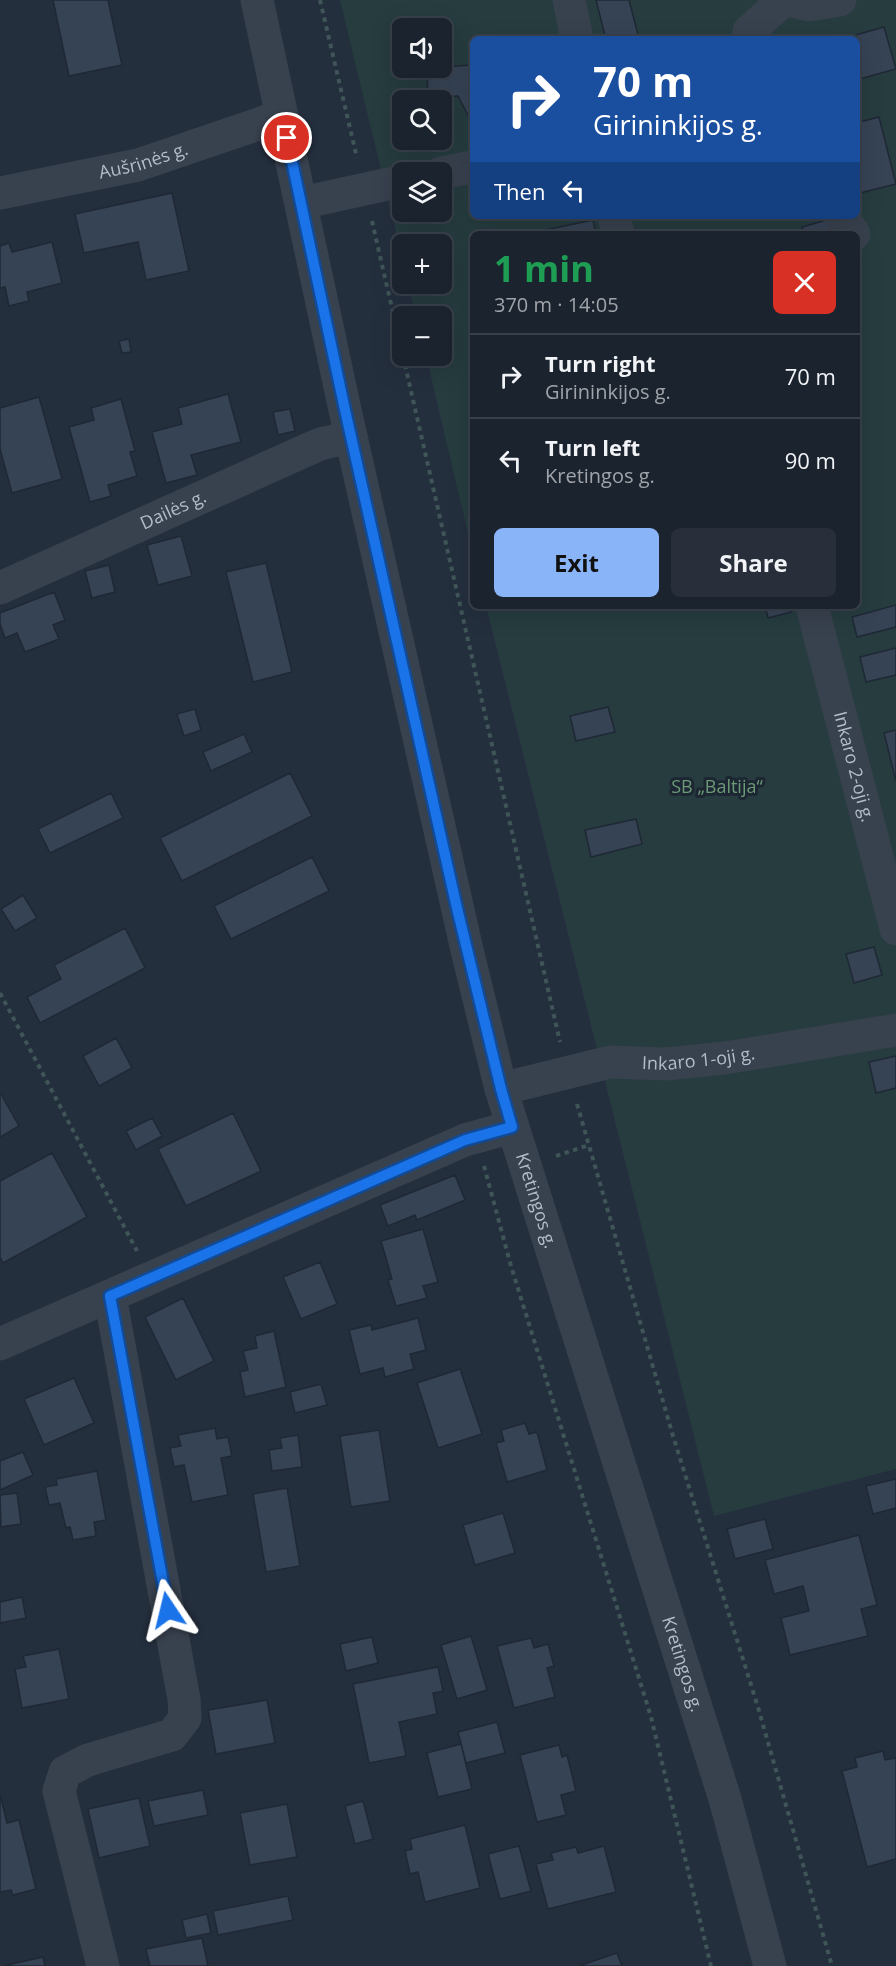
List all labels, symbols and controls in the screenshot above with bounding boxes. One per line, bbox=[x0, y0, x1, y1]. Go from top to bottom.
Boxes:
map controls bbox=[392, 18, 452, 366]
button: sound bbox=[392, 18, 452, 78]
text: 70 m bbox=[593, 52, 693, 109]
icon: right bbox=[494, 60, 572, 138]
button: search bbox=[392, 90, 452, 150]
text: Girininkijos g. bbox=[593, 106, 763, 143]
pin bbox=[261, 112, 312, 163]
icon: arrive bbox=[270, 121, 303, 154]
street label: Aušrinės g. bbox=[96, 136, 191, 184]
button: layers bbox=[392, 162, 452, 222]
icon: left bbox=[557, 174, 590, 207]
text: Then bbox=[494, 176, 545, 206]
button: + bbox=[392, 234, 452, 294]
text: 1 min bbox=[494, 244, 594, 293]
button: close bbox=[773, 251, 836, 314]
text: 370 m · 14:05 bbox=[494, 291, 619, 318]
button: − bbox=[392, 306, 452, 366]
text: Turn right bbox=[545, 348, 656, 378]
icon: right bbox=[494, 360, 527, 393]
text: 70 m bbox=[785, 361, 836, 391]
text: Girininkijos g. bbox=[545, 378, 671, 405]
text: Turn left bbox=[545, 432, 640, 462]
icon: left bbox=[494, 444, 527, 477]
text: 90 m bbox=[785, 445, 836, 475]
text: Kretingos g. bbox=[545, 462, 655, 489]
street label: Dailės g. bbox=[136, 484, 210, 534]
button: Exit bbox=[494, 528, 659, 597]
button: Share bbox=[671, 528, 836, 597]
street label: Inkaro 2-oji g. bbox=[829, 708, 881, 824]
park label: SB „Baltija“ bbox=[671, 774, 763, 798]
street label: Inkaro 1-oji g. bbox=[641, 1040, 757, 1075]
street label: Kretingos g. bbox=[511, 1149, 563, 1251]
position arrow bbox=[136, 1578, 200, 1642]
street label: Kretingos g. bbox=[657, 1613, 710, 1714]

